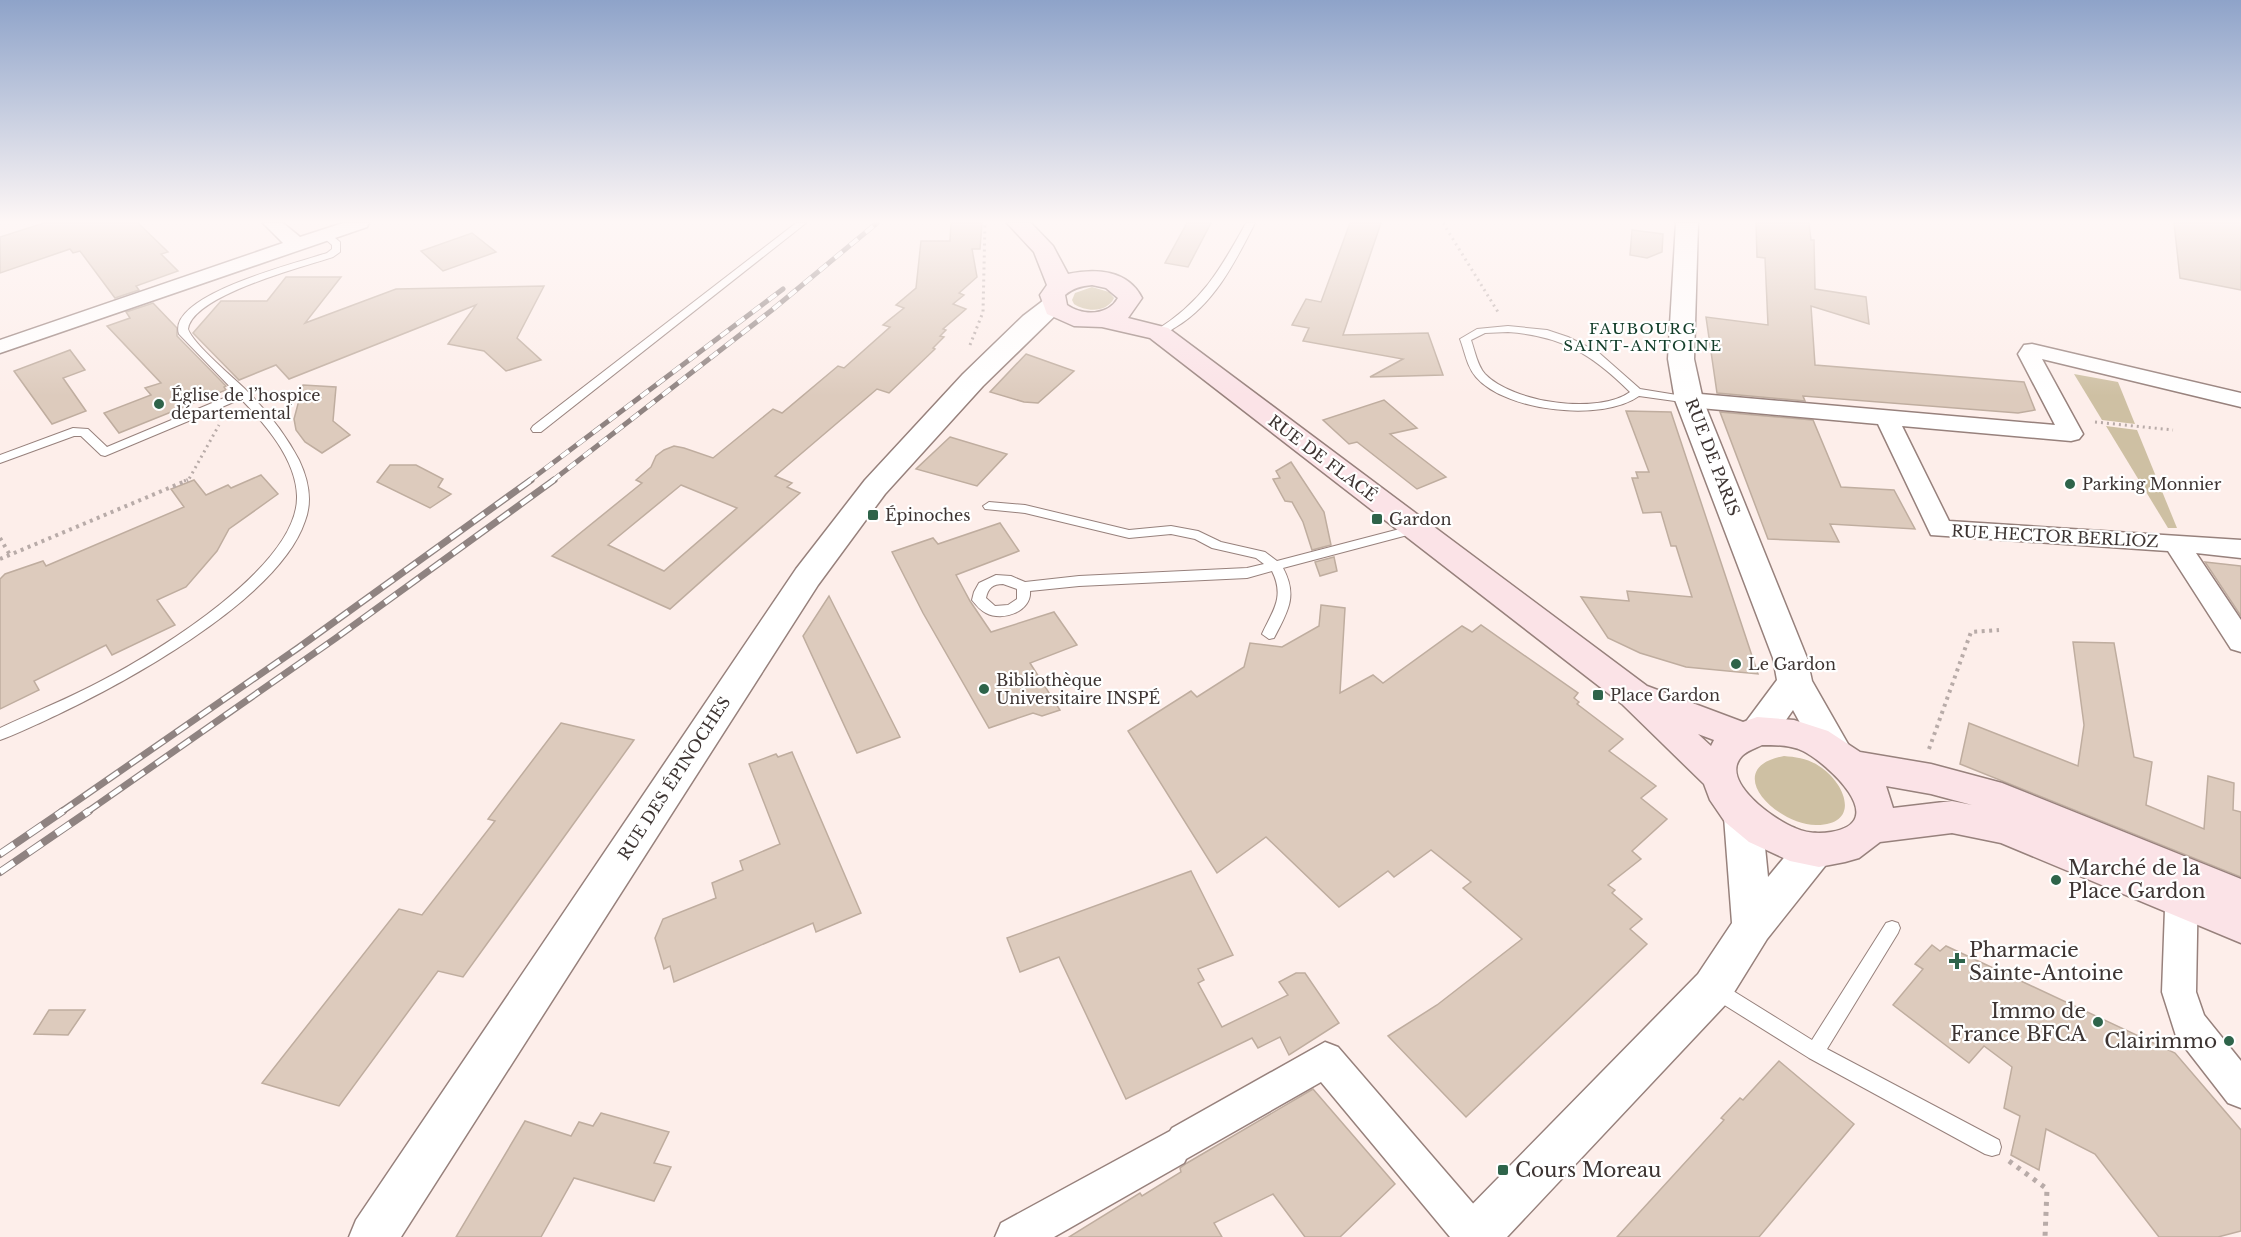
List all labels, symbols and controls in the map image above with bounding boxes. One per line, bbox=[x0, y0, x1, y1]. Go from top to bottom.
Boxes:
district label: FAUBOURG SAINT-ANTOINE bbox=[1563, 319, 1723, 355]
place label: Église de l’hospice départemental bbox=[171, 385, 321, 423]
street label: RUE DE PARIS bbox=[1681, 395, 1745, 519]
marker: Église de l’hospice départemental bbox=[152, 397, 166, 411]
street label: RUE DE FLACÉ bbox=[1265, 411, 1381, 505]
place label: Parking Monnier bbox=[2082, 474, 2222, 494]
marker: Parking Monnier bbox=[2063, 477, 2077, 491]
place label: Épinoches bbox=[885, 505, 970, 525]
marker: Épinoches bbox=[866, 508, 880, 522]
place label: Gardon bbox=[1389, 509, 1452, 529]
marker: Gardon bbox=[1370, 512, 1384, 526]
street label: RUE HECTOR BERLIOZ bbox=[1951, 521, 2159, 551]
place label: Le Gardon bbox=[1748, 654, 1836, 674]
marker: Le Gardon bbox=[1729, 657, 1743, 671]
place label: Bibliothèque Universitaire INSPÉ bbox=[996, 670, 1160, 708]
marker: Bibliothèque Universitaire INSPÉ bbox=[977, 682, 991, 696]
place label: Place Gardon bbox=[1610, 685, 1720, 705]
marker: Place Gardon bbox=[1591, 688, 1605, 702]
street label: RUE DES ÉPINOCHES bbox=[614, 692, 734, 864]
place label: Marché de la Place Gardon bbox=[2068, 856, 2206, 903]
marker: Marché de la Place Gardon bbox=[2049, 873, 2063, 887]
place label: Pharmacie Sainte-Antoine bbox=[1969, 938, 2123, 985]
marker: Pharmacie Sainte-Antoine bbox=[1950, 954, 1964, 968]
place label: Immo de France BFCA bbox=[1950, 999, 2087, 1046]
marker: Immo de France BFCA bbox=[2091, 1015, 2105, 1029]
place label: Clairimmo bbox=[2104, 1029, 2217, 1053]
marker: Clairimmo bbox=[2222, 1034, 2236, 1048]
place label: Cours Moreau bbox=[1515, 1158, 1661, 1182]
marker: Cours Moreau bbox=[1496, 1163, 1510, 1177]

